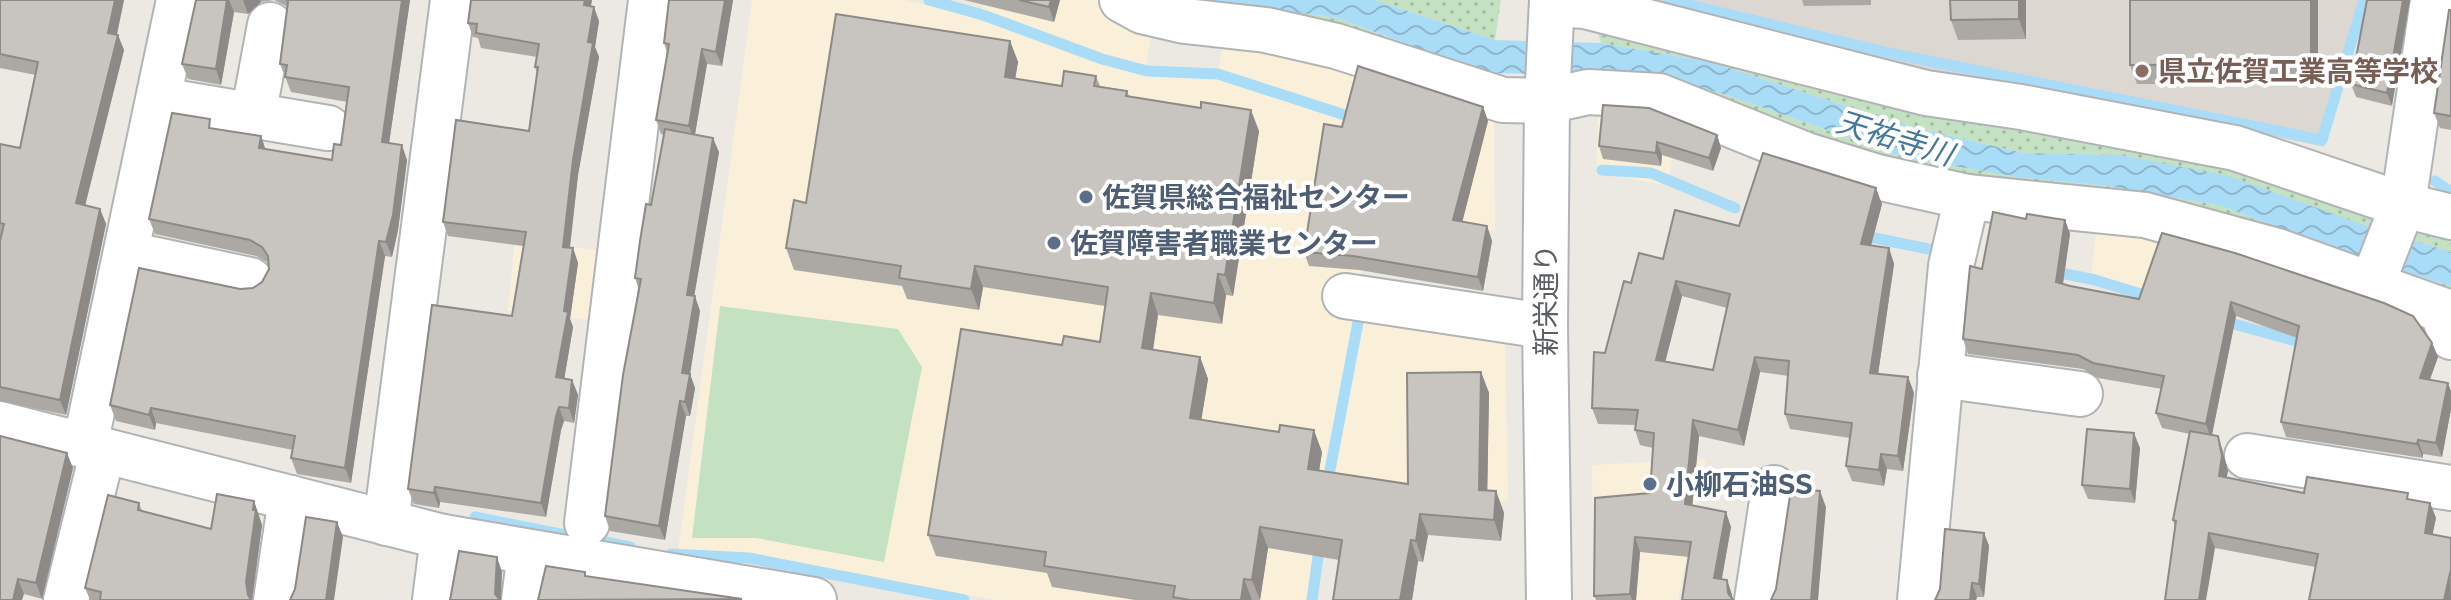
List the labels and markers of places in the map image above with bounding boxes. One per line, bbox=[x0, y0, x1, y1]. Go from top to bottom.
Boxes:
place label: 県立佐賀工業高等学校 bbox=[2158, 55, 2438, 88]
marker: 県立佐賀工業高等学校 bbox=[2133, 62, 2151, 80]
place label: 佐賀県総合福祉センター bbox=[1102, 181, 1410, 214]
marker: 佐賀県総合福祉センター bbox=[1077, 188, 1095, 206]
place label: 佐賀障害者職業センター bbox=[1070, 227, 1378, 260]
marker: 佐賀障害者職業センター bbox=[1045, 234, 1063, 252]
place label: 小柳石油SS bbox=[1666, 468, 1812, 501]
marker: 小柳石油SS bbox=[1641, 475, 1659, 493]

